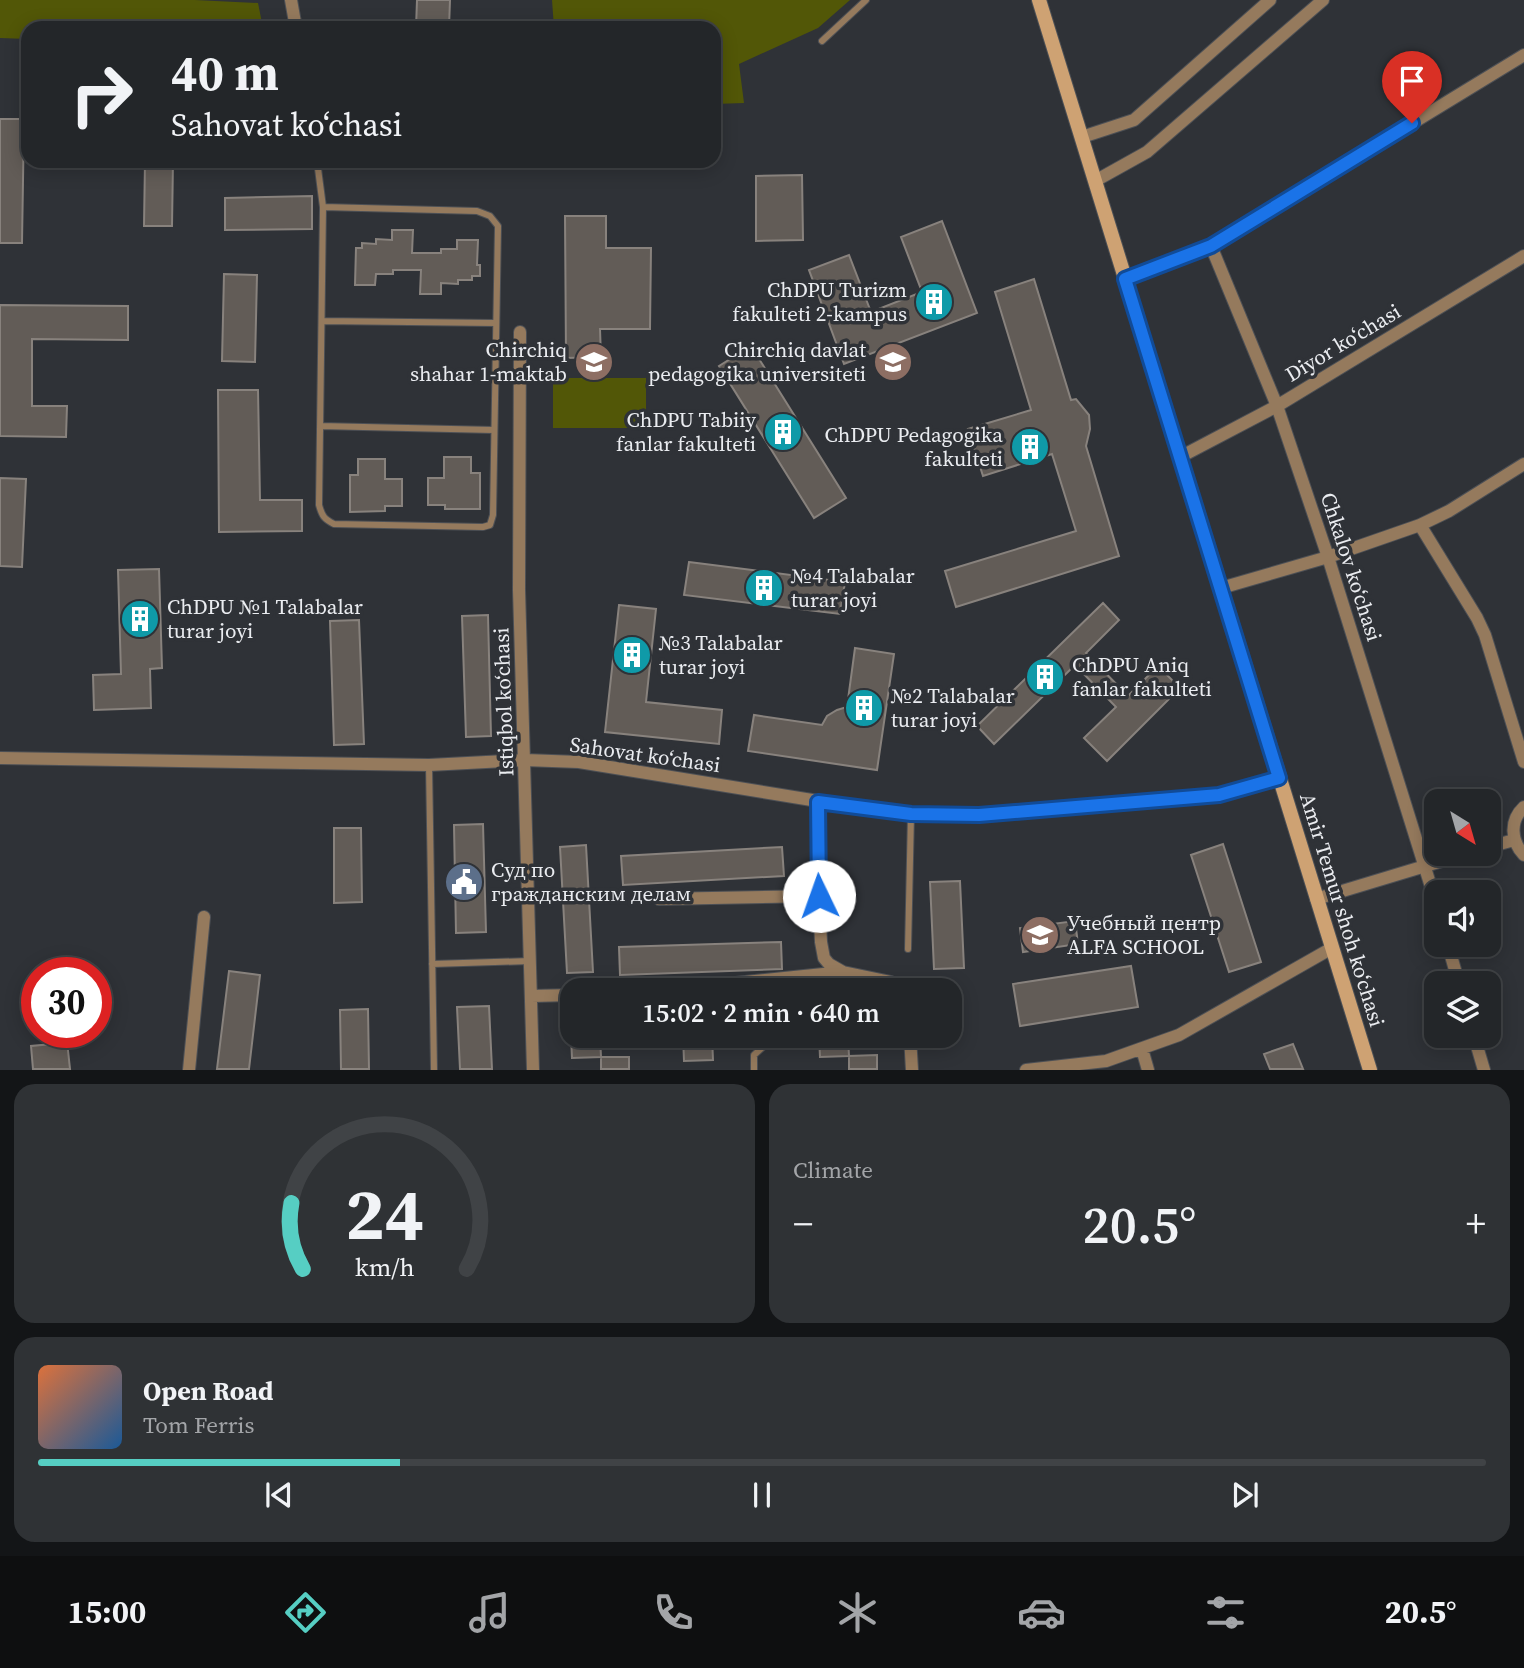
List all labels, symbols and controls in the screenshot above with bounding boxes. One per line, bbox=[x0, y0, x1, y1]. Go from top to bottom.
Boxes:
text: 40 m bbox=[171, 39, 279, 106]
icon: right bbox=[56, 49, 147, 140]
pin bbox=[1382, 51, 1442, 123]
icon: arrive bbox=[1393, 62, 1431, 100]
text: Sahovat ko‘chasi bbox=[171, 103, 402, 147]
place label: ChDPU Turizm fakulteti 2-kampus bbox=[732, 275, 907, 328]
building icon: ChDPU Turizm fakulteti 2-kampus bbox=[913, 281, 955, 323]
street label: Diyor ko‘chasi bbox=[1280, 297, 1406, 388]
place label: Chirchiq shahar 1-maktab bbox=[410, 335, 567, 388]
place label: Chirchiq davlat pedagogika universiteti bbox=[648, 335, 866, 388]
school or university icon: Chirchiq shahar 1-maktab bbox=[573, 341, 615, 383]
school or university icon: Chirchiq davlat pedagogika universiteti bbox=[872, 341, 914, 383]
place label: ChDPU Tabiiy fanlar fakulteti bbox=[616, 405, 756, 458]
building icon: ChDPU Tabiiy fanlar fakulteti bbox=[762, 411, 804, 453]
place label: ChDPU Pedagogika fakulteti bbox=[824, 420, 1003, 473]
building icon: ChDPU Pedagogika fakulteti bbox=[1009, 426, 1051, 468]
street label: Chkalov ko‘chasi bbox=[1314, 489, 1389, 645]
place label: №4 Talabalar turar joyi bbox=[790, 561, 915, 614]
building icon: №4 Talabalar turar joyi bbox=[743, 567, 785, 609]
place label: ChDPU №1 Talabalar turar joyi bbox=[167, 592, 363, 645]
building icon: ChDPU №1 Talabalar turar joyi bbox=[119, 598, 161, 640]
street label: Istiqbol ko‘chasi bbox=[486, 627, 521, 777]
place label: №3 Talabalar turar joyi bbox=[658, 628, 783, 681]
building icon: №3 Talabalar turar joyi bbox=[611, 634, 653, 676]
place label: ChDPU Aniq fanlar fakulteti bbox=[1072, 650, 1212, 703]
building icon: ChDPU Aniq fanlar fakulteti bbox=[1024, 656, 1066, 698]
place label: №2 Talabalar turar joyi bbox=[890, 681, 1015, 734]
building icon: №2 Talabalar turar joyi bbox=[843, 687, 885, 729]
street label: Sahovat ko‘chasi bbox=[568, 730, 722, 779]
street label: Amir Temur shoh ko‘chasi bbox=[1293, 789, 1392, 1030]
north arrow bbox=[1424, 789, 1502, 866]
map controls bbox=[1424, 789, 1501, 1048]
place label: Суд по гражданским делам bbox=[491, 855, 691, 908]
position arrow bbox=[782, 859, 856, 933]
public building icon: Суд по гражданским делам bbox=[443, 861, 485, 903]
button: sound bbox=[1424, 880, 1501, 957]
place label: Учебный центр ALFA SCHOOL bbox=[1067, 908, 1221, 961]
school or university icon: Учебный центр ALFA SCHOOL bbox=[1019, 914, 1061, 956]
speed limit sign: 30 bbox=[21, 957, 112, 1048]
button: layers bbox=[1424, 971, 1501, 1048]
text: 15:02 · 2 min · 640 m bbox=[642, 995, 880, 1031]
text: Climate bbox=[793, 1154, 873, 1186]
text: 24 bbox=[345, 1165, 424, 1264]
text: 20.5° bbox=[1083, 1189, 1196, 1260]
text: − bbox=[793, 1198, 813, 1250]
text: + bbox=[1466, 1198, 1486, 1250]
text: km/h bbox=[355, 1250, 414, 1284]
text: Open Road bbox=[143, 1373, 274, 1409]
text: Tom Ferris bbox=[143, 1409, 254, 1441]
icon: previous bbox=[260, 1476, 298, 1514]
icon: pause bbox=[743, 1476, 781, 1514]
icon: next bbox=[1226, 1476, 1264, 1514]
icon: directions bbox=[281, 1588, 330, 1637]
icon: music bbox=[465, 1588, 514, 1637]
icon: phone bbox=[649, 1588, 698, 1637]
icon: climate bbox=[833, 1588, 882, 1637]
icon: car bbox=[1017, 1588, 1066, 1637]
icon: filters bbox=[1201, 1588, 1250, 1637]
text: 15:00 bbox=[67, 1590, 146, 1634]
text: 20.5° bbox=[1384, 1590, 1457, 1634]

